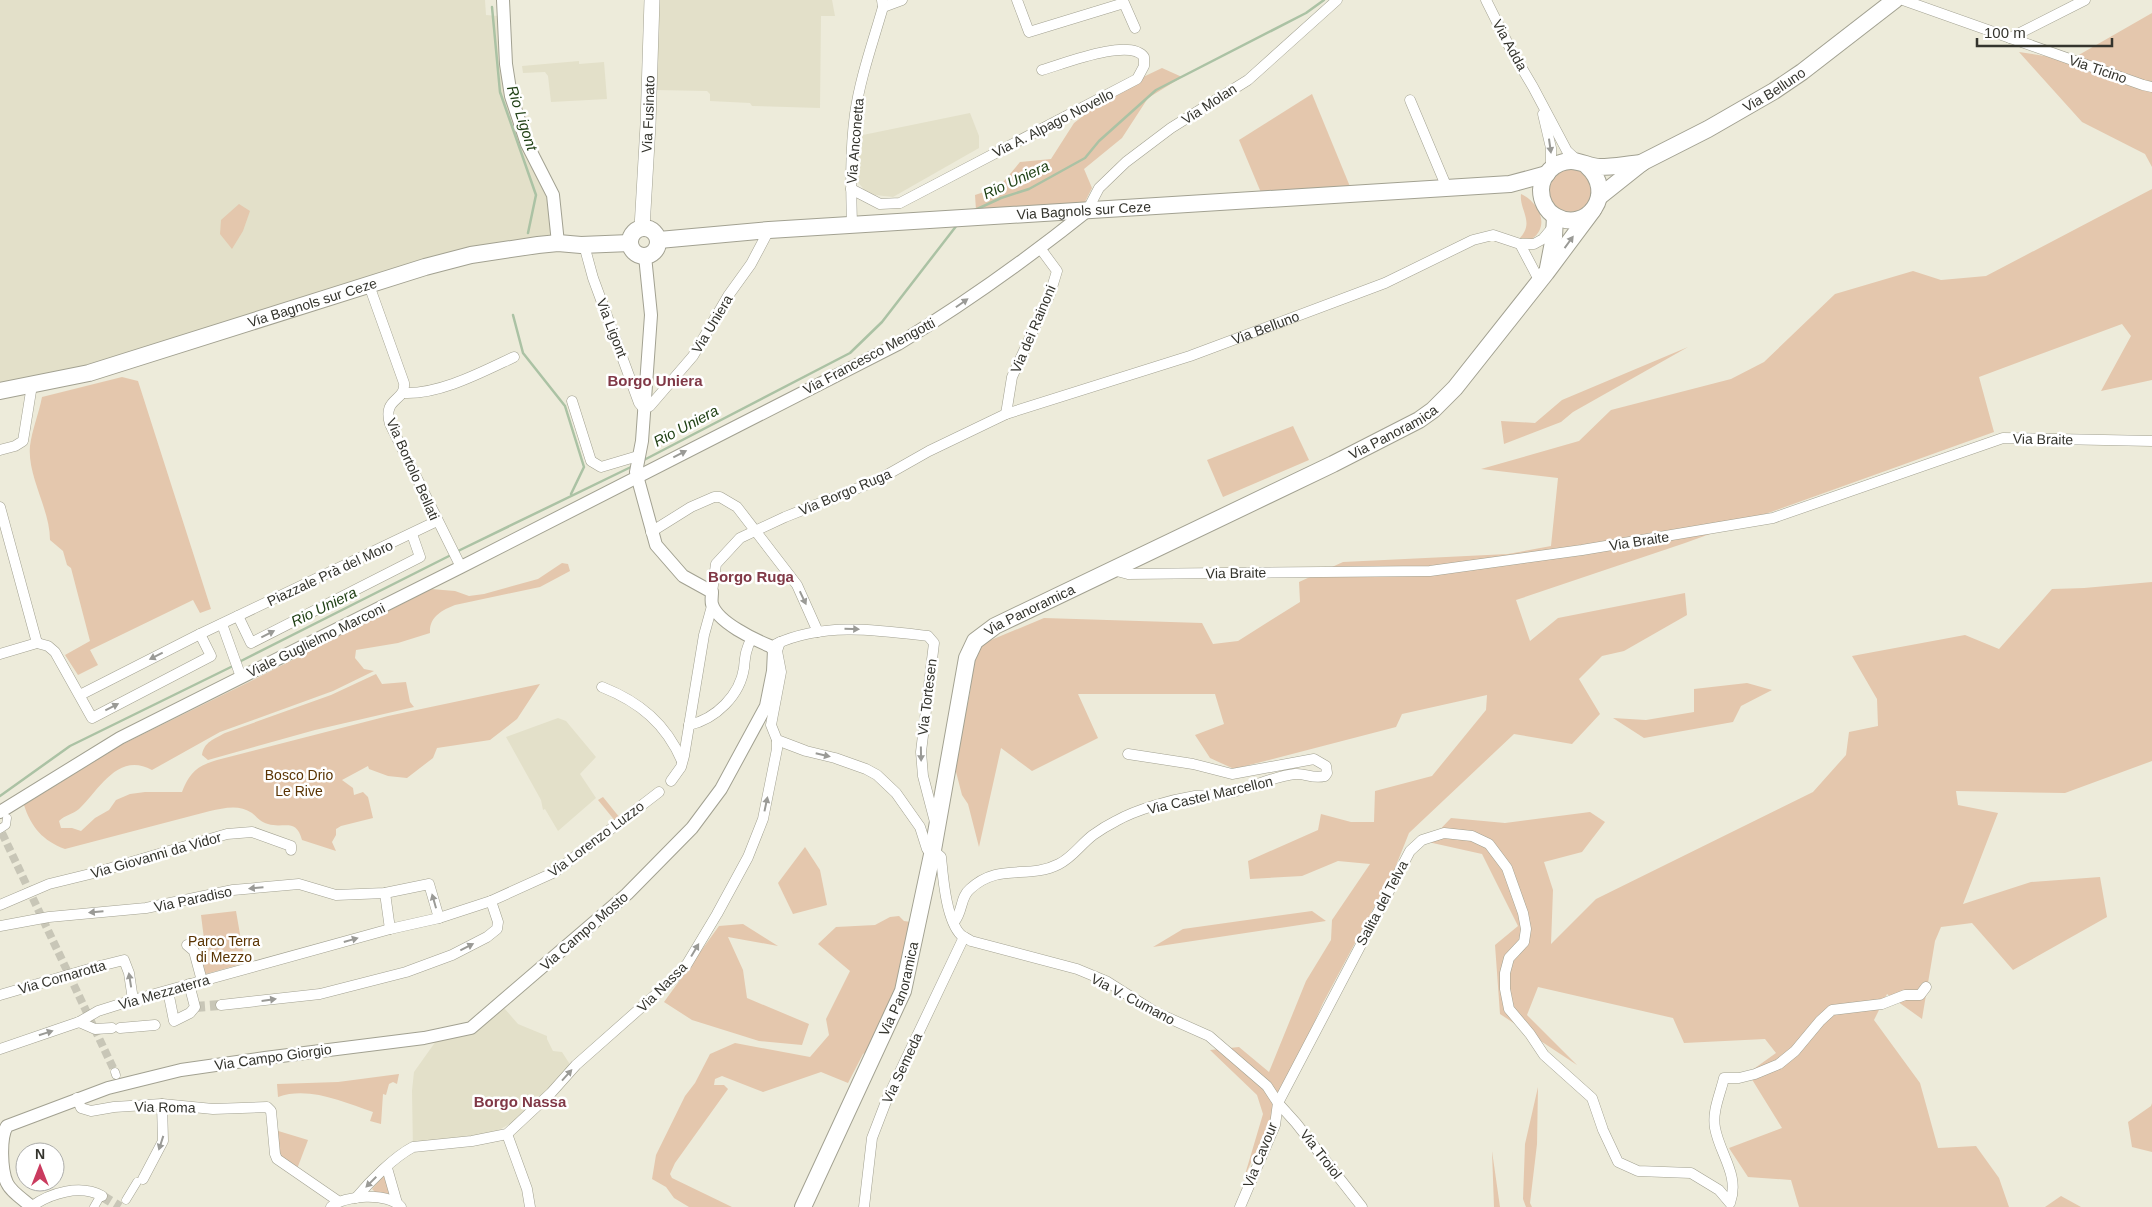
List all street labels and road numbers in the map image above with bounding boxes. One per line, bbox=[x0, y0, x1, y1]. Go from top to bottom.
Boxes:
street label: Via Adda bbox=[1489, 17, 1531, 73]
street label: Via Ticino bbox=[2067, 52, 2129, 86]
street label: Via Belluno bbox=[1740, 64, 1809, 115]
street label: Via Fusinato bbox=[638, 75, 658, 153]
street label: Via Molan bbox=[1179, 80, 1239, 128]
street label: Via A. Alpago Novello bbox=[990, 85, 1116, 160]
street label: Via Anconetta bbox=[843, 97, 867, 185]
street label: Via Bagnols sur Ceze bbox=[1016, 198, 1152, 223]
street label: Via Bagnols sur Ceze bbox=[246, 275, 379, 330]
street label: Via dei Rainoni bbox=[1007, 283, 1059, 375]
street label: Via Uniera bbox=[688, 292, 736, 356]
street label: Via Ligont bbox=[593, 296, 631, 360]
street label: Via Belluno bbox=[1230, 308, 1302, 348]
street label: Via Francesco Mengotti bbox=[800, 314, 938, 398]
street label: Via Panoramica bbox=[1346, 401, 1441, 463]
street label: Via Bortolo Bellati bbox=[383, 415, 443, 523]
street label: Via Braite bbox=[2013, 430, 2074, 448]
street label: Via Borgo Ruga bbox=[796, 465, 894, 519]
street label: Via Braite bbox=[1608, 528, 1670, 554]
street label: Piazzale Prà del Moro bbox=[265, 537, 396, 609]
street label: Via Braite bbox=[1206, 564, 1267, 582]
street label: Via Panoramica bbox=[981, 581, 1077, 639]
street label: Viale Guglielmo Marconi bbox=[244, 600, 388, 680]
street label: Via Tortesen bbox=[914, 658, 940, 736]
street label: Via Castel Marcellon bbox=[1146, 773, 1274, 817]
street label: Via Lorenzo Luzzo bbox=[545, 798, 647, 880]
street label: Via Giovanni da Vidor bbox=[89, 829, 223, 881]
street label: Salita del Telva bbox=[1353, 858, 1411, 948]
street label: Via Paradiso bbox=[153, 883, 234, 915]
street label: Via Campo Mosto bbox=[537, 888, 631, 973]
street label: Via Panoramica bbox=[875, 940, 921, 1038]
street label: Via Cornarotta bbox=[17, 957, 108, 997]
street label: Via Nassa bbox=[634, 959, 690, 1015]
street label: Via V. Cumano bbox=[1088, 970, 1178, 1028]
street label: Via Mezzaterra bbox=[117, 971, 212, 1013]
street label: Via Semeda bbox=[879, 1030, 925, 1106]
street label: Via Campo Giorgio bbox=[213, 1041, 333, 1073]
street label: Via Roma bbox=[134, 1098, 196, 1116]
street label: Via Cavour bbox=[1240, 1120, 1280, 1190]
street label: Via Troiol bbox=[1297, 1126, 1345, 1182]

